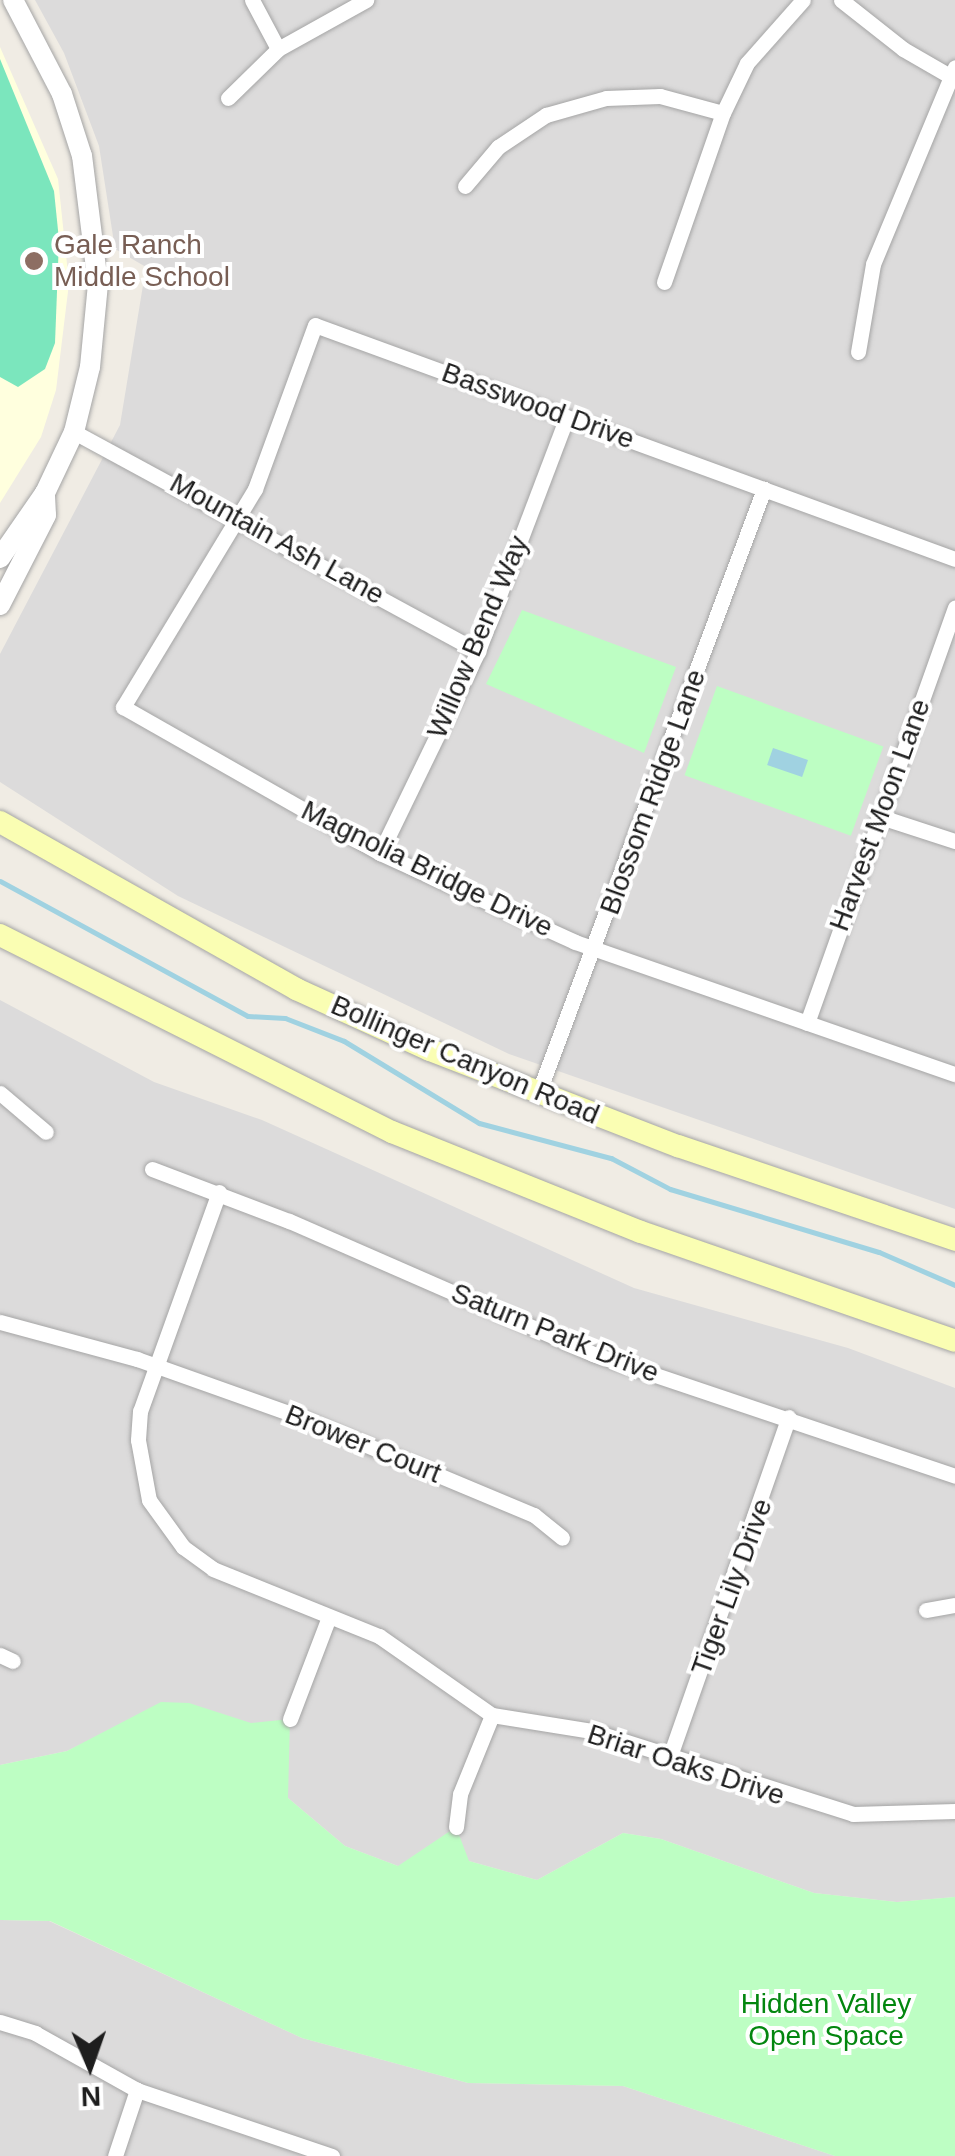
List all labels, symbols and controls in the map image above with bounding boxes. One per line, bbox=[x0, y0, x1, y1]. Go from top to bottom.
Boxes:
place label: Gale Ranch Middle School bbox=[54, 228, 230, 294]
marker: Gale Ranch Middle School bbox=[23, 250, 45, 272]
street label: Basswood Drive bbox=[437, 356, 639, 456]
street label: Mountain Ash Lane bbox=[163, 466, 391, 612]
street label: Willow Bend Way bbox=[420, 531, 536, 743]
street label: Blossom Ridge Lane bbox=[593, 665, 713, 919]
street label: Harvest Moon Lane bbox=[822, 694, 938, 936]
street label: Magnolia Bridge Drive bbox=[296, 794, 558, 944]
street label: Bollinger Canyon Road bbox=[326, 988, 604, 1132]
street label: Saturn Park Drive bbox=[446, 1276, 664, 1390]
street label: Brower Court bbox=[280, 1398, 446, 1490]
street label: Tiger Lily Drive bbox=[684, 1494, 780, 1680]
street label: Briar Oaks Drive bbox=[583, 1717, 789, 1813]
park label: Hidden Valley Open Space bbox=[741, 1987, 911, 2053]
north arrow bbox=[40, 2016, 140, 2116]
text: N bbox=[80, 2081, 102, 2112]

